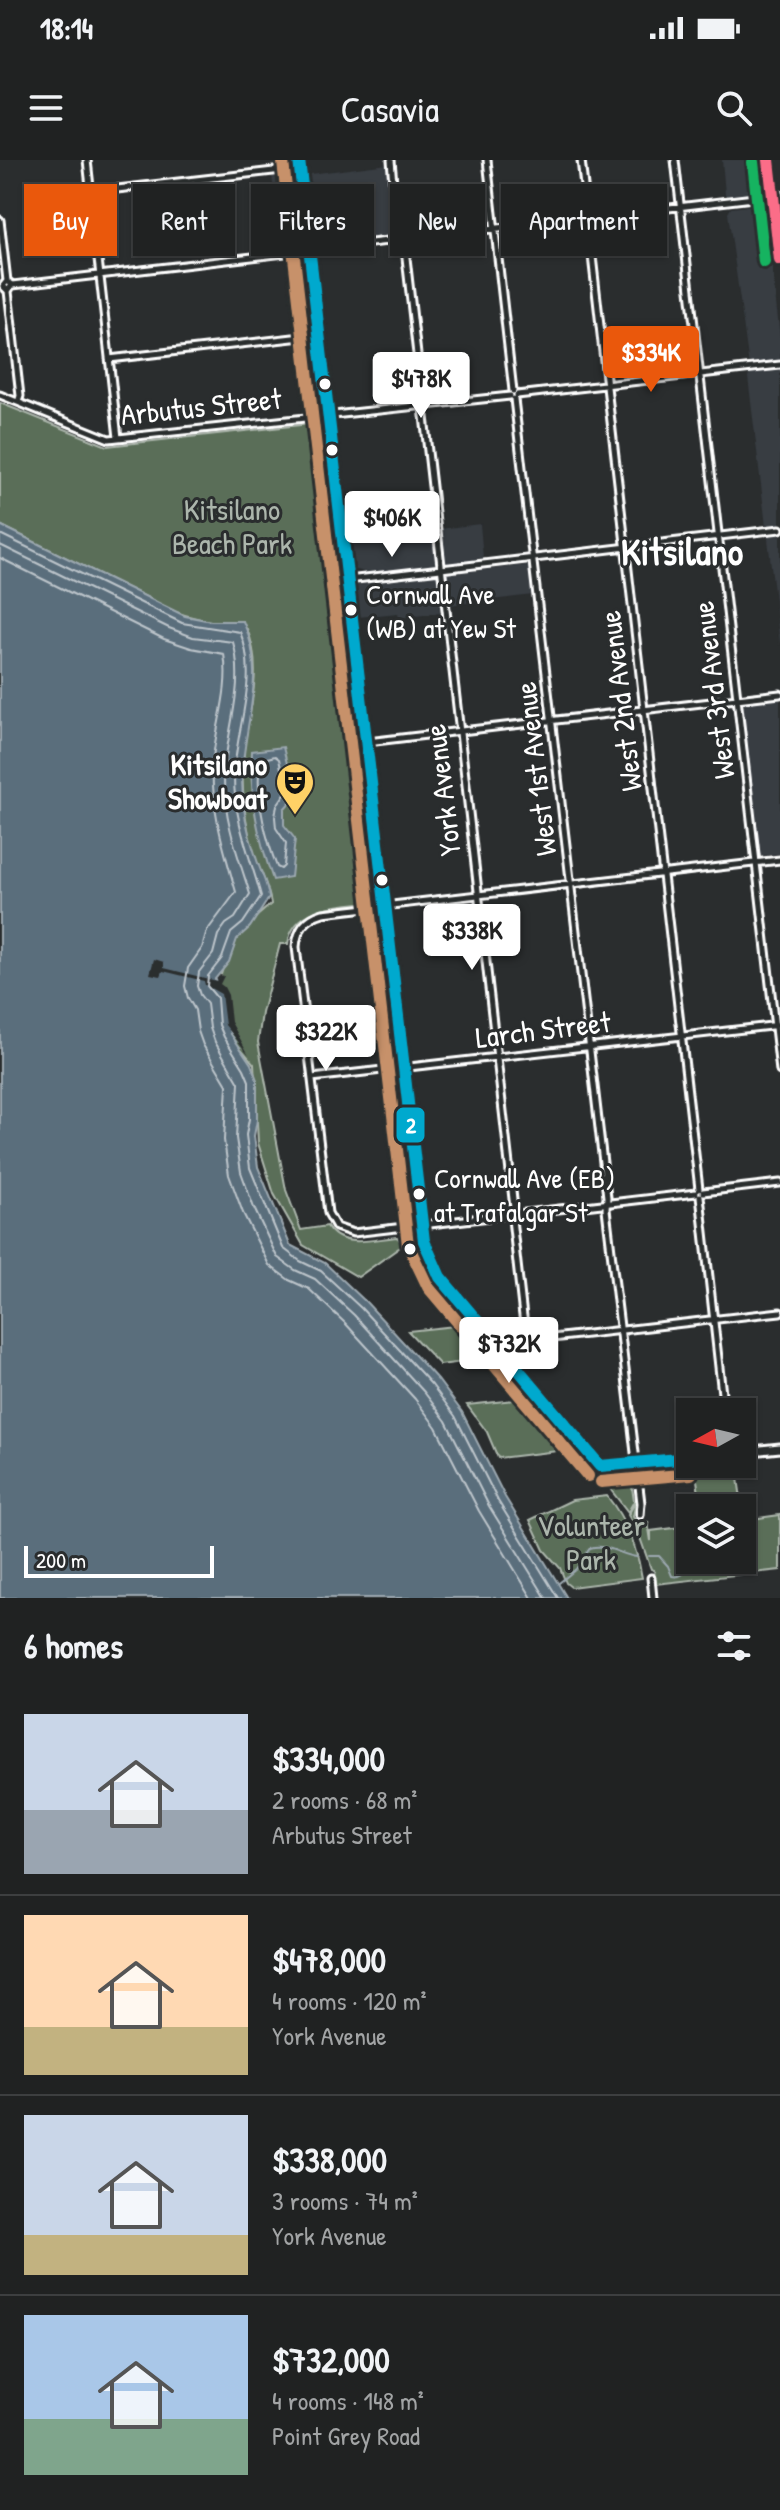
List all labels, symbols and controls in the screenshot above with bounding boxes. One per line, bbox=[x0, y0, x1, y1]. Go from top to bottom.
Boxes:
text: 18:14 bbox=[40, 8, 93, 48]
text: Casavia bbox=[341, 84, 439, 133]
icon: menu bbox=[24, 86, 68, 130]
icon: search bbox=[712, 86, 756, 130]
chip: Buy bbox=[24, 184, 117, 256]
chip: Rent bbox=[133, 184, 235, 256]
chip: Filters bbox=[251, 184, 374, 256]
chip: New bbox=[390, 184, 485, 256]
chip: Apartment bbox=[501, 184, 667, 256]
pin: $334K bbox=[595, 326, 707, 394]
text: $334K bbox=[621, 334, 681, 369]
pin: $478K bbox=[365, 352, 477, 420]
text: $478K bbox=[391, 360, 451, 395]
unlabelled marker bbox=[317, 376, 333, 392]
street label: Arbutus Street bbox=[119, 378, 284, 434]
unlabelled marker bbox=[324, 442, 340, 458]
park label: Kitsilano Beach Park bbox=[172, 489, 292, 563]
pin: $406K bbox=[336, 491, 448, 559]
text: $406K bbox=[363, 499, 421, 534]
district label: Kitsilano bbox=[621, 525, 744, 577]
place label: Cornwall Ave (WB) at Yew St bbox=[366, 575, 516, 647]
street label: West 3rd Avenue bbox=[682, 599, 744, 781]
marker: Cornwall Ave (WB) at Yew St bbox=[343, 602, 359, 618]
street label: West 2nd Avenue bbox=[589, 609, 651, 794]
street label: West 1st Avenue bbox=[504, 680, 566, 858]
street label: York Avenue bbox=[414, 722, 470, 858]
place label: Kitsilano Showboat bbox=[168, 744, 269, 818]
theatre icon: Kitsilano Showboat bbox=[274, 761, 316, 816]
unlabelled marker bbox=[374, 872, 390, 888]
pin: $338K bbox=[416, 904, 528, 972]
text: $338K bbox=[441, 912, 503, 947]
street label: Larch Street bbox=[473, 1001, 613, 1057]
pin: $322K bbox=[270, 1005, 382, 1073]
text: $322K bbox=[295, 1013, 357, 1048]
line badge: 2 bbox=[395, 1106, 426, 1144]
text: 2 bbox=[406, 1110, 417, 1140]
place label: Cornwall Ave (EB) at Trafalgar St bbox=[434, 1159, 615, 1231]
marker: Cornwall Ave (EB) at Trafalgar St bbox=[411, 1186, 427, 1202]
unlabelled marker bbox=[402, 1241, 418, 1257]
pin: $732K bbox=[453, 1317, 565, 1385]
text: $732K bbox=[477, 1325, 541, 1360]
north arrow bbox=[676, 1398, 756, 1478]
map controls bbox=[676, 1398, 756, 1574]
button: layers bbox=[676, 1494, 756, 1574]
park label: Volunteer Park bbox=[537, 1505, 646, 1579]
scale bar bbox=[24, 1542, 214, 1578]
text: 200 m bbox=[36, 1545, 86, 1575]
text: 6 homes bbox=[24, 1623, 123, 1669]
icon: filters bbox=[712, 1624, 756, 1668]
text: $334,000 bbox=[272, 1736, 385, 1782]
icon: home bbox=[88, 1746, 184, 1842]
text: 2 rooms · 68 m² bbox=[272, 1782, 417, 1817]
text: Arbutus Street bbox=[272, 1817, 412, 1852]
text: $478,000 bbox=[272, 1937, 386, 1983]
icon: home bbox=[88, 1947, 184, 2043]
text: 4 rooms · 120 m² bbox=[272, 1983, 426, 2018]
text: York Avenue bbox=[272, 2018, 387, 2053]
text: $338,000 bbox=[272, 2137, 387, 2183]
icon: home bbox=[88, 2147, 184, 2243]
text: 3 rooms · 74 m² bbox=[272, 2183, 418, 2218]
text: York Avenue bbox=[272, 2218, 387, 2253]
text: $732,000 bbox=[272, 2337, 390, 2383]
icon: home bbox=[88, 2347, 184, 2443]
text: 4 rooms · 148 m² bbox=[272, 2383, 424, 2418]
text: Point Grey Road bbox=[272, 2418, 420, 2453]

